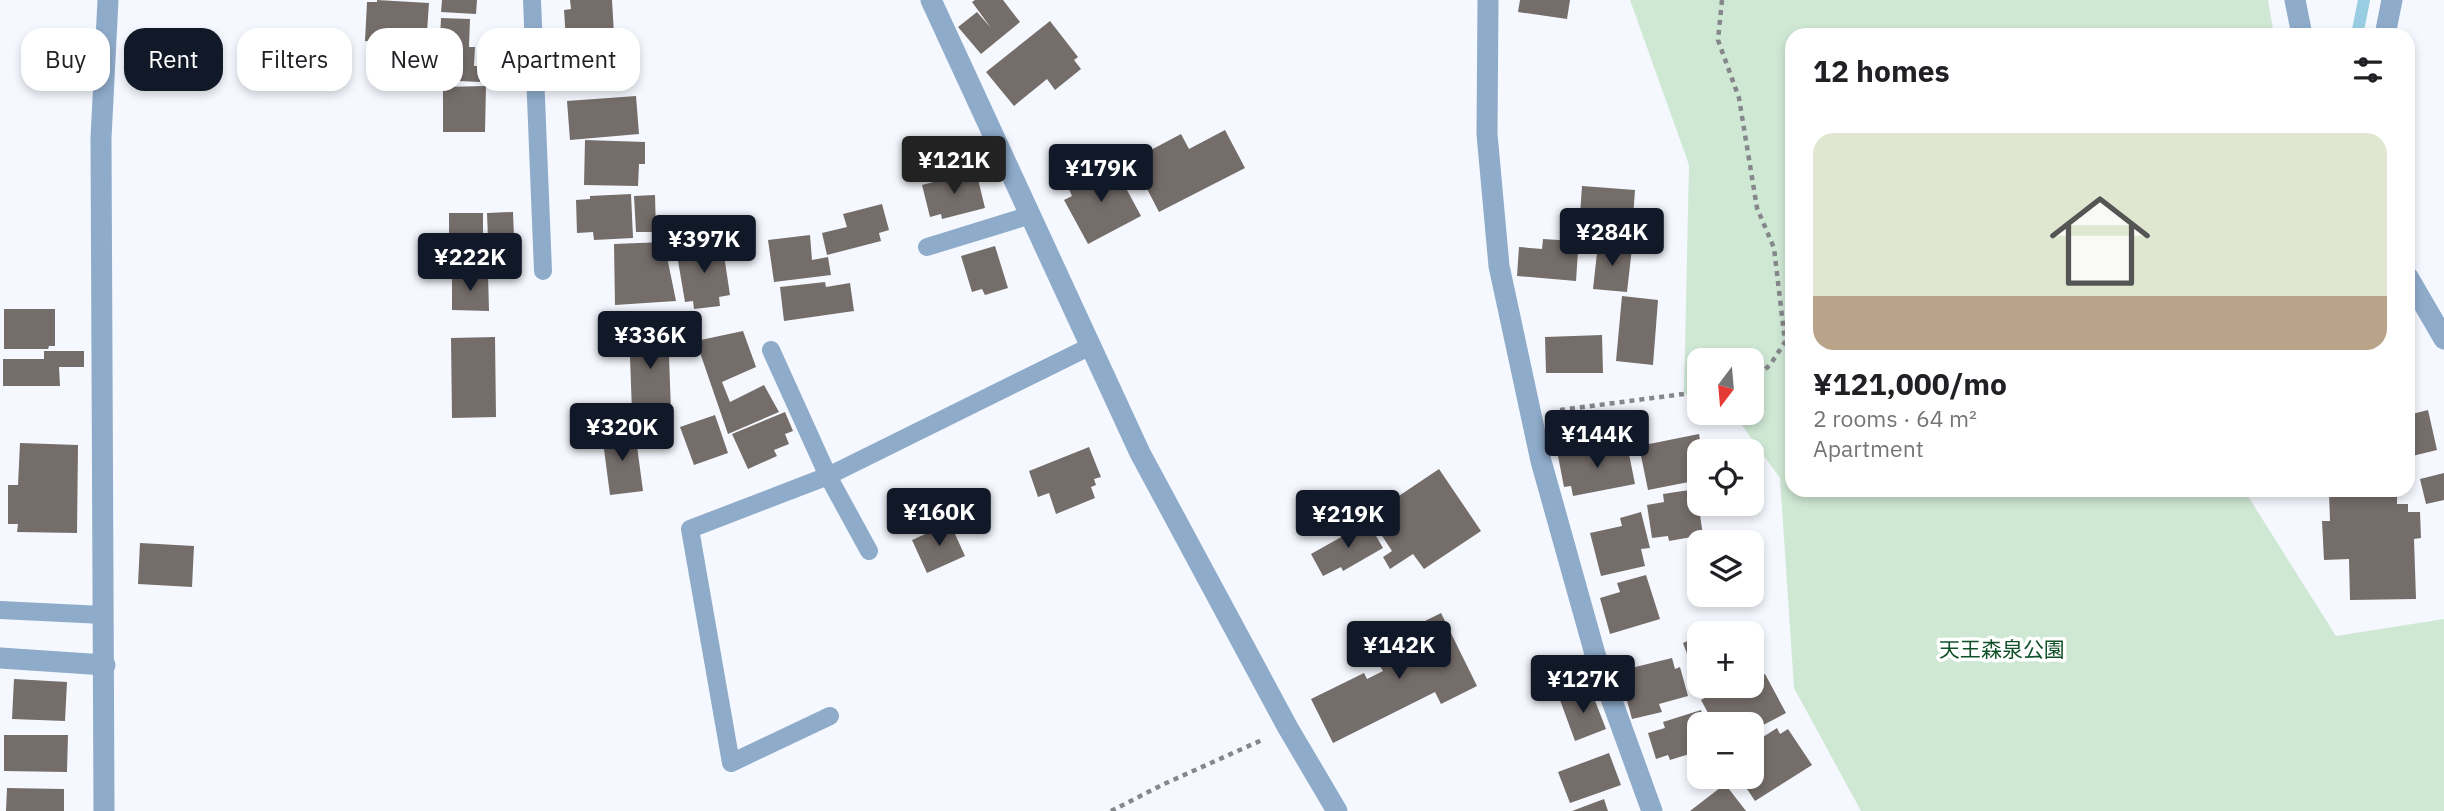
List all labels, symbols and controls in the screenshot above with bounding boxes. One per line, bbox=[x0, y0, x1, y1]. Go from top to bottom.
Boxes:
chip: Buy bbox=[21, 28, 110, 91]
chip: Rent bbox=[124, 28, 223, 91]
chip: Filters bbox=[237, 28, 352, 91]
chip: New bbox=[366, 28, 463, 91]
chip: Apartment bbox=[477, 28, 640, 91]
text: 12 homes bbox=[1813, 51, 1950, 90]
icon: filters bbox=[2349, 51, 2387, 89]
pin: ¥121K bbox=[905, 136, 1003, 196]
text: ¥121K bbox=[918, 144, 990, 174]
pin: ¥179K bbox=[1052, 144, 1150, 204]
text: ¥179K bbox=[1065, 152, 1137, 182]
icon: home bbox=[2037, 178, 2163, 304]
pin: ¥284K bbox=[1563, 208, 1661, 268]
pin: ¥397K bbox=[655, 216, 753, 275]
text: ¥284K bbox=[1576, 216, 1648, 246]
text: ¥397K bbox=[668, 223, 740, 253]
pin: ¥222K bbox=[421, 233, 519, 293]
text: ¥222K bbox=[434, 241, 506, 271]
pin: ¥336K bbox=[601, 312, 699, 371]
text: ¥336K bbox=[614, 319, 686, 349]
north arrow bbox=[1687, 348, 1764, 425]
map controls bbox=[1687, 348, 1764, 789]
text: ¥121,000/mo bbox=[1813, 364, 2007, 403]
text: 2 rooms · 64 m² bbox=[1813, 403, 1977, 433]
pin: ¥320K bbox=[573, 404, 671, 463]
pin: ¥144K bbox=[1548, 410, 1646, 470]
text: ¥320K bbox=[586, 411, 658, 441]
text: ¥144K bbox=[1561, 418, 1633, 448]
text: Apartment bbox=[1813, 433, 1924, 463]
button: locate bbox=[1687, 439, 1764, 516]
pin: ¥160K bbox=[890, 489, 988, 548]
pin: ¥219K bbox=[1299, 490, 1397, 550]
text: ¥160K bbox=[903, 496, 975, 526]
text: ¥219K bbox=[1312, 498, 1384, 528]
button: layers bbox=[1687, 530, 1764, 607]
button: + bbox=[1687, 621, 1764, 698]
pin: ¥142K bbox=[1350, 622, 1448, 681]
text: ¥142K bbox=[1363, 629, 1435, 659]
park label: 天王森泉公園 bbox=[1939, 635, 2065, 663]
pin: ¥127K bbox=[1534, 656, 1632, 715]
text: ¥127K bbox=[1547, 663, 1619, 693]
button: − bbox=[1687, 712, 1764, 789]

